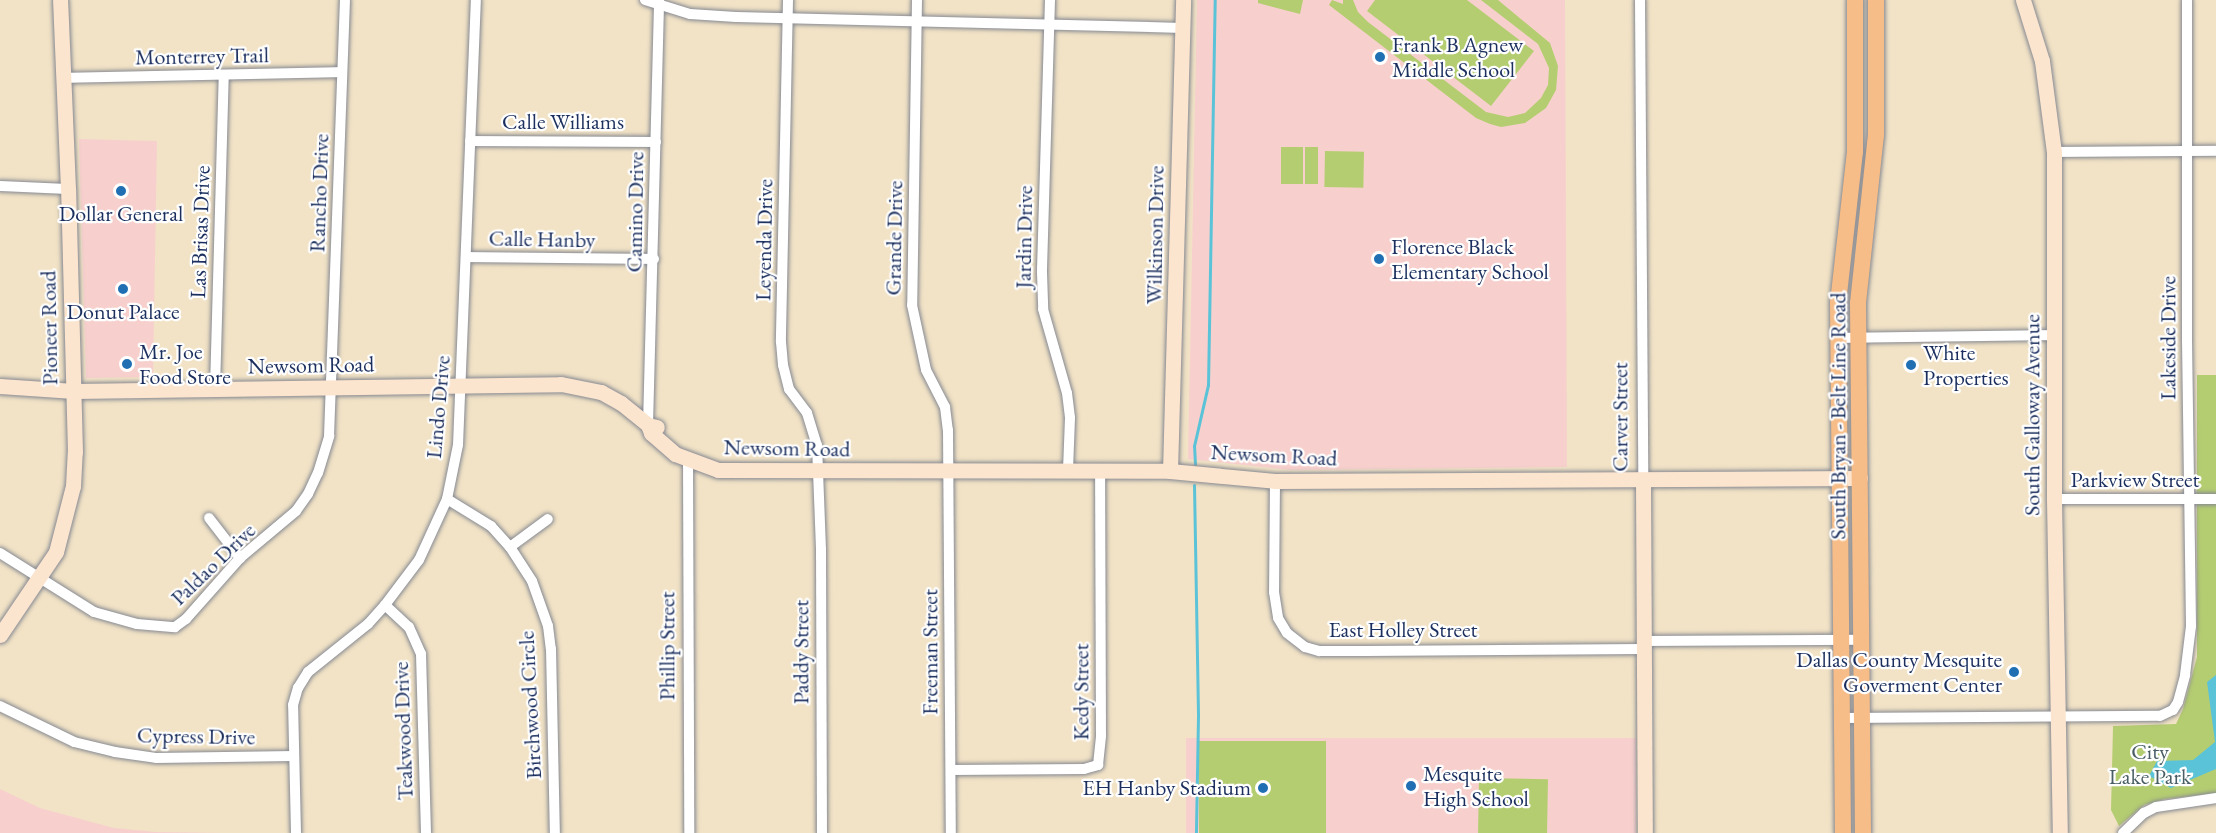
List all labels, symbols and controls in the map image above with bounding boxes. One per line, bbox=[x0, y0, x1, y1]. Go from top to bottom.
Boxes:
place label: Frank B Agnew Middle School bbox=[1392, 31, 1523, 82]
street label: Monterrey Trail bbox=[135, 42, 269, 70]
marker: Frank B Agnew Middle School bbox=[1373, 50, 1387, 64]
street label: Calle Williams bbox=[502, 109, 624, 135]
street label: Rancho Drive bbox=[304, 133, 334, 253]
street label: Camino Drive bbox=[621, 151, 649, 273]
street label: Las Brisas Drive bbox=[184, 165, 216, 299]
street label: Wilkinson Drive bbox=[1141, 165, 1169, 305]
street label: Leyenda Drive bbox=[750, 179, 778, 301]
street label: Grande Drive bbox=[880, 180, 908, 296]
marker: Dollar General bbox=[114, 184, 128, 198]
street label: Jardin Drive bbox=[1010, 185, 1038, 289]
place label: Dollar General bbox=[59, 201, 183, 227]
street label: Calle Hanby bbox=[488, 225, 596, 253]
place label: Florence Black Elementary School bbox=[1391, 233, 1549, 284]
marker: Florence Black Elementary School bbox=[1372, 252, 1386, 266]
street label: Pioneer Road bbox=[35, 270, 63, 386]
street label: Lakeside Drive bbox=[2155, 276, 2181, 400]
marker: Donut Palace bbox=[116, 282, 130, 296]
street label: South Bryan - Belt Line Road bbox=[1825, 292, 1851, 540]
place label: Donut Palace bbox=[67, 299, 179, 325]
street label: South Galloway Avenue bbox=[2019, 314, 2045, 516]
place label: Mr. Joe Food Store bbox=[139, 338, 231, 390]
place label: White Properties bbox=[1923, 339, 2009, 390]
street label: Newsom Road bbox=[247, 351, 375, 379]
street label: Lindo Drive bbox=[420, 354, 456, 460]
marker: Mr. Joe Food Store bbox=[120, 357, 134, 371]
marker: White Properties bbox=[1904, 358, 1918, 372]
street label: Carver Street bbox=[1607, 362, 1633, 472]
street label: Newsom Road bbox=[723, 434, 851, 462]
street label: Newsom Road bbox=[1210, 439, 1338, 471]
street label: Parkview Street bbox=[2071, 467, 2199, 493]
street label: Paldao Drive bbox=[165, 517, 261, 611]
street label: Freeman Street bbox=[917, 589, 943, 715]
street label: Phillip Street bbox=[654, 592, 680, 700]
street label: Paddy Street bbox=[788, 600, 814, 704]
street label: East Holley Street bbox=[1329, 617, 1477, 643]
street label: Birchwood Circle bbox=[513, 630, 547, 780]
street label: Kedy Street bbox=[1068, 644, 1094, 740]
place label: Dallas County Mesquite Goverment Center bbox=[1796, 646, 2002, 698]
street label: Teakwood Drive bbox=[387, 661, 419, 801]
marker: Dallas County Mesquite Goverment Center bbox=[2007, 665, 2021, 679]
street label: Cypress Drive bbox=[137, 722, 255, 750]
park label: City Lake Park bbox=[2109, 738, 2191, 790]
place label: Mesquite High School bbox=[1423, 760, 1529, 812]
place label: EH Hanby Stadium bbox=[1082, 775, 1251, 801]
marker: Mesquite High School bbox=[1404, 779, 1418, 793]
marker: EH Hanby Stadium bbox=[1256, 781, 1270, 795]

